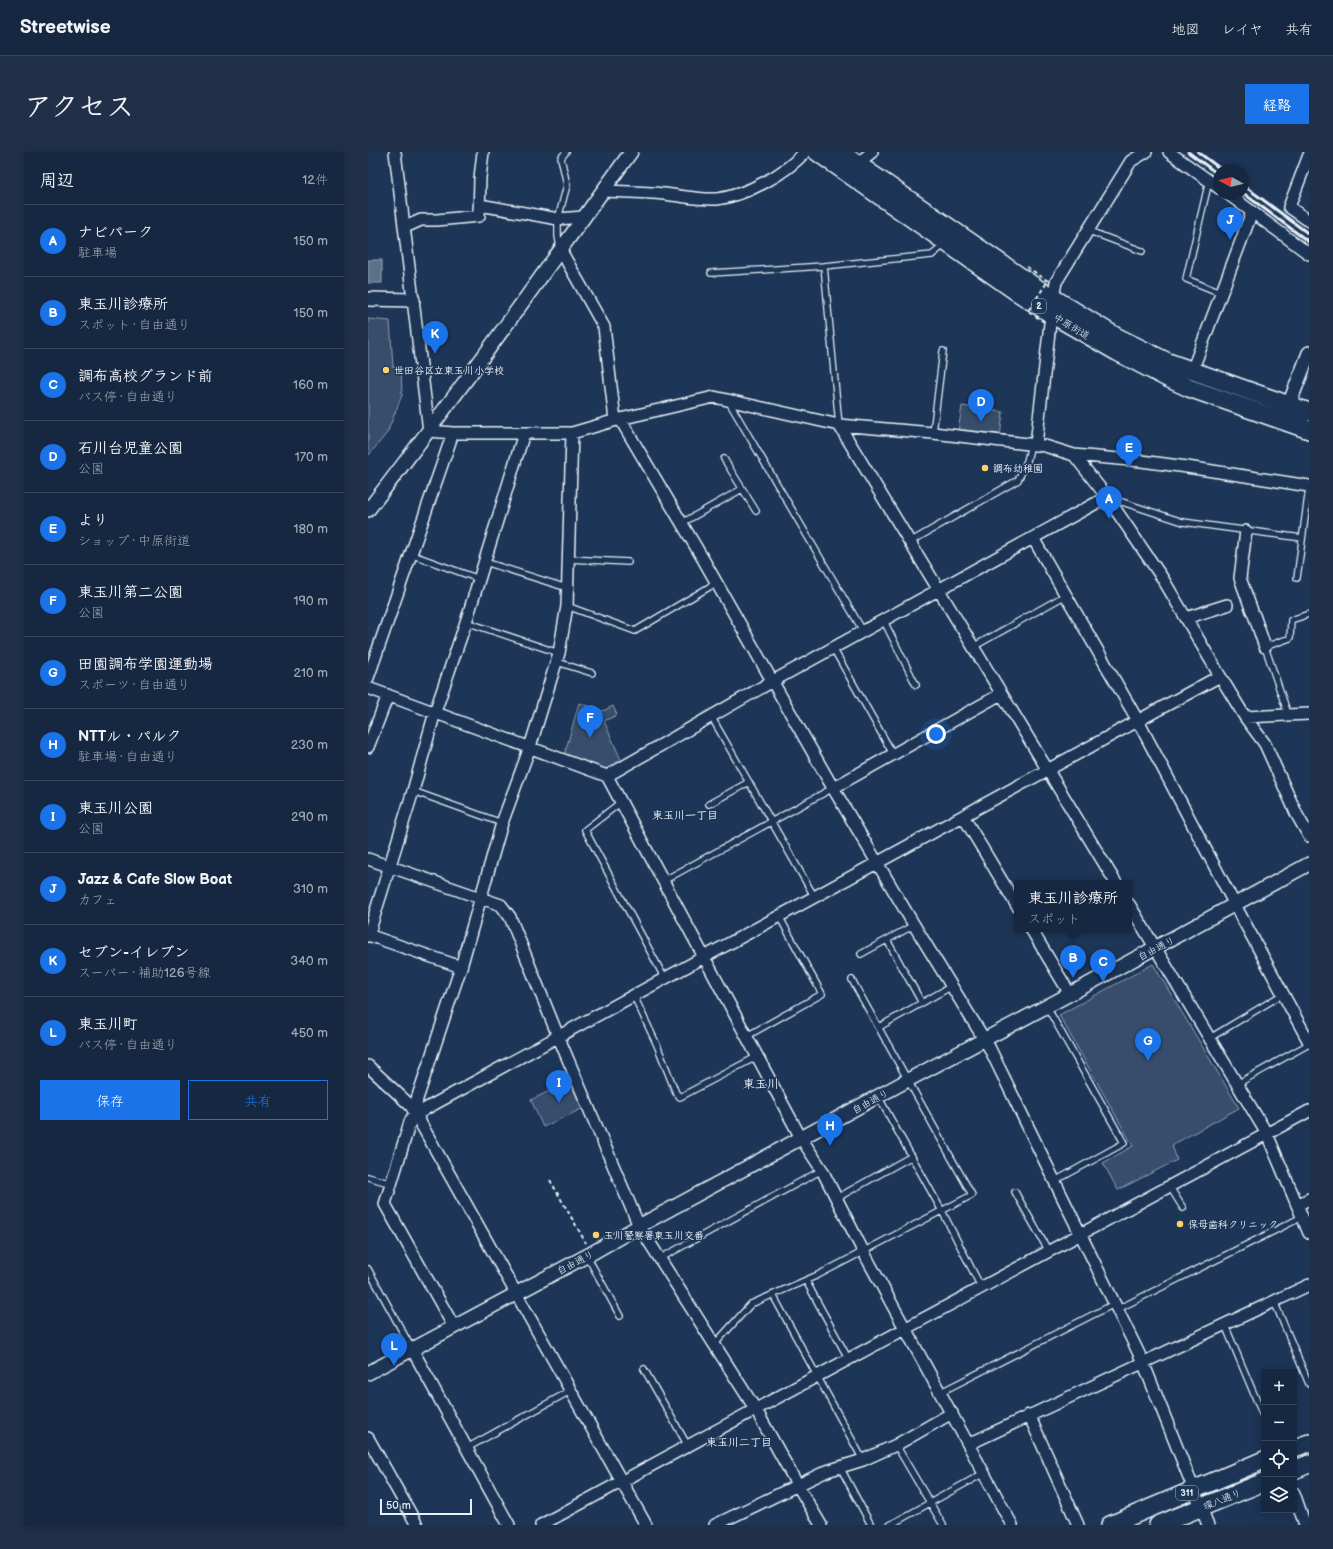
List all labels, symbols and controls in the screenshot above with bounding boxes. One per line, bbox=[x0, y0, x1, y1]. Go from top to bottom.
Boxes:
text: Streetwise bbox=[20, 16, 111, 39]
text: 地図 bbox=[1172, 21, 1200, 38]
text: レイヤ bbox=[1222, 21, 1263, 38]
text: 共有 bbox=[1285, 21, 1313, 38]
button: 経路 bbox=[1245, 84, 1309, 124]
text: アクセス bbox=[24, 91, 134, 124]
north arrow bbox=[1213, 164, 1249, 200]
text: 周辺 bbox=[40, 171, 74, 191]
text: 12件 bbox=[302, 172, 328, 188]
pin: J bbox=[1217, 207, 1243, 240]
text: ナビパーク bbox=[78, 223, 153, 242]
text: A bbox=[49, 233, 57, 249]
text: 150 m bbox=[294, 233, 328, 249]
text: 駐車場 bbox=[78, 245, 117, 261]
text: 東玉川診療所 bbox=[78, 295, 168, 314]
road number: 2 bbox=[1032, 299, 1046, 313]
text: B bbox=[48, 305, 58, 321]
text: 150 m bbox=[294, 305, 328, 321]
street label: 中原街道 bbox=[1051, 311, 1092, 342]
text: スポット · 自由通り bbox=[78, 317, 190, 333]
pin: K bbox=[422, 321, 448, 354]
marker: 世田谷区立東玉川小学校 bbox=[381, 365, 391, 375]
place label: 世田谷区立東玉川小学校 bbox=[394, 365, 504, 377]
text: 調布高校グランド前 bbox=[78, 367, 213, 386]
text: C bbox=[48, 377, 58, 393]
text: 160 m bbox=[293, 377, 328, 393]
text: バス停 · 自由通り bbox=[78, 389, 177, 405]
pin: D bbox=[968, 389, 994, 422]
pin: E bbox=[1116, 435, 1142, 468]
text: 石川台児童公園 bbox=[78, 439, 183, 458]
text: D bbox=[48, 449, 58, 465]
text: 170 m bbox=[295, 449, 328, 465]
text: 公園 bbox=[78, 461, 104, 477]
marker: 調布幼稚園 bbox=[980, 463, 990, 473]
place label: 調布幼稚園 bbox=[993, 463, 1043, 475]
pin: A bbox=[1096, 486, 1122, 519]
text: より bbox=[78, 511, 108, 530]
text: E bbox=[49, 521, 57, 537]
text: 180 m bbox=[293, 521, 328, 537]
text: ショップ · 中原街道 bbox=[78, 533, 190, 549]
text: 東玉川第二公園 bbox=[78, 583, 183, 602]
text: F bbox=[49, 593, 57, 609]
text: 190 m bbox=[294, 593, 328, 609]
text: 公園 bbox=[78, 605, 104, 621]
text: 田園調布学園運動場 bbox=[78, 655, 213, 674]
text: G bbox=[48, 665, 58, 681]
text: 210 m bbox=[294, 665, 328, 681]
text: スポーツ · 自由通り bbox=[78, 677, 190, 693]
pin: F bbox=[577, 705, 603, 738]
your location bbox=[926, 724, 946, 744]
text: NTTル・パルク bbox=[78, 727, 181, 746]
text: H bbox=[48, 737, 58, 753]
text: 230 m bbox=[291, 737, 328, 753]
text: 駐車場 · 自由通り bbox=[78, 749, 177, 765]
text: 東玉川公園 bbox=[78, 799, 153, 818]
text: I bbox=[51, 809, 55, 825]
text: 290 m bbox=[291, 809, 328, 825]
district label: 東玉川一丁目 bbox=[652, 809, 718, 822]
text: 公園 bbox=[78, 821, 104, 837]
text: Jazz & Cafe Slow Boat bbox=[78, 870, 232, 889]
popup bbox=[1014, 880, 1132, 932]
text: J bbox=[49, 881, 57, 897]
text: 310 m bbox=[293, 881, 328, 897]
text: 東玉川診療所 bbox=[1028, 889, 1118, 908]
text: カフェ bbox=[78, 892, 117, 908]
text: スポット bbox=[1028, 911, 1080, 927]
street label: 自由通り bbox=[1136, 934, 1177, 964]
text: セブン-イレブン bbox=[78, 943, 189, 962]
pin: B bbox=[1060, 945, 1086, 978]
pin: C bbox=[1090, 949, 1116, 982]
text: K bbox=[49, 953, 57, 969]
text: 340 m bbox=[290, 953, 328, 969]
text: スーパー · 補助126号線 bbox=[78, 965, 211, 981]
text: 東玉川町 bbox=[78, 1015, 138, 1034]
text: L bbox=[49, 1025, 57, 1041]
text: 450 m bbox=[291, 1025, 328, 1041]
pin: G bbox=[1135, 1028, 1161, 1061]
text: バス停 · 自由通り bbox=[78, 1037, 177, 1053]
pin: I bbox=[546, 1070, 572, 1103]
district label: 東玉川 bbox=[743, 1077, 779, 1092]
button: 保存 bbox=[40, 1080, 180, 1120]
button: 共有 bbox=[188, 1080, 328, 1120]
street label: 自由通り bbox=[850, 1087, 891, 1117]
pin: H bbox=[817, 1113, 843, 1146]
marker: 保母歯科クリニック bbox=[1175, 1219, 1185, 1229]
place label: 保母歯科クリニック bbox=[1188, 1219, 1278, 1231]
marker: 玉川警察署東玉川交番 bbox=[591, 1230, 601, 1240]
place label: 玉川警察署東玉川交番 bbox=[604, 1230, 704, 1242]
street label: 自由通り bbox=[555, 1248, 596, 1278]
pin: L bbox=[381, 1333, 407, 1366]
map controls bbox=[1261, 1369, 1297, 1513]
button: + bbox=[1261, 1369, 1297, 1405]
button: − bbox=[1261, 1405, 1297, 1441]
district label: 東玉川二丁目 bbox=[706, 1436, 772, 1449]
button: locate bbox=[1261, 1441, 1297, 1477]
button: layers bbox=[1261, 1477, 1297, 1513]
road number: 311 bbox=[1176, 1486, 1198, 1500]
street label: 環八通り bbox=[1202, 1487, 1243, 1513]
scale bar bbox=[380, 1497, 472, 1516]
text: 50 m bbox=[386, 1499, 411, 1512]

